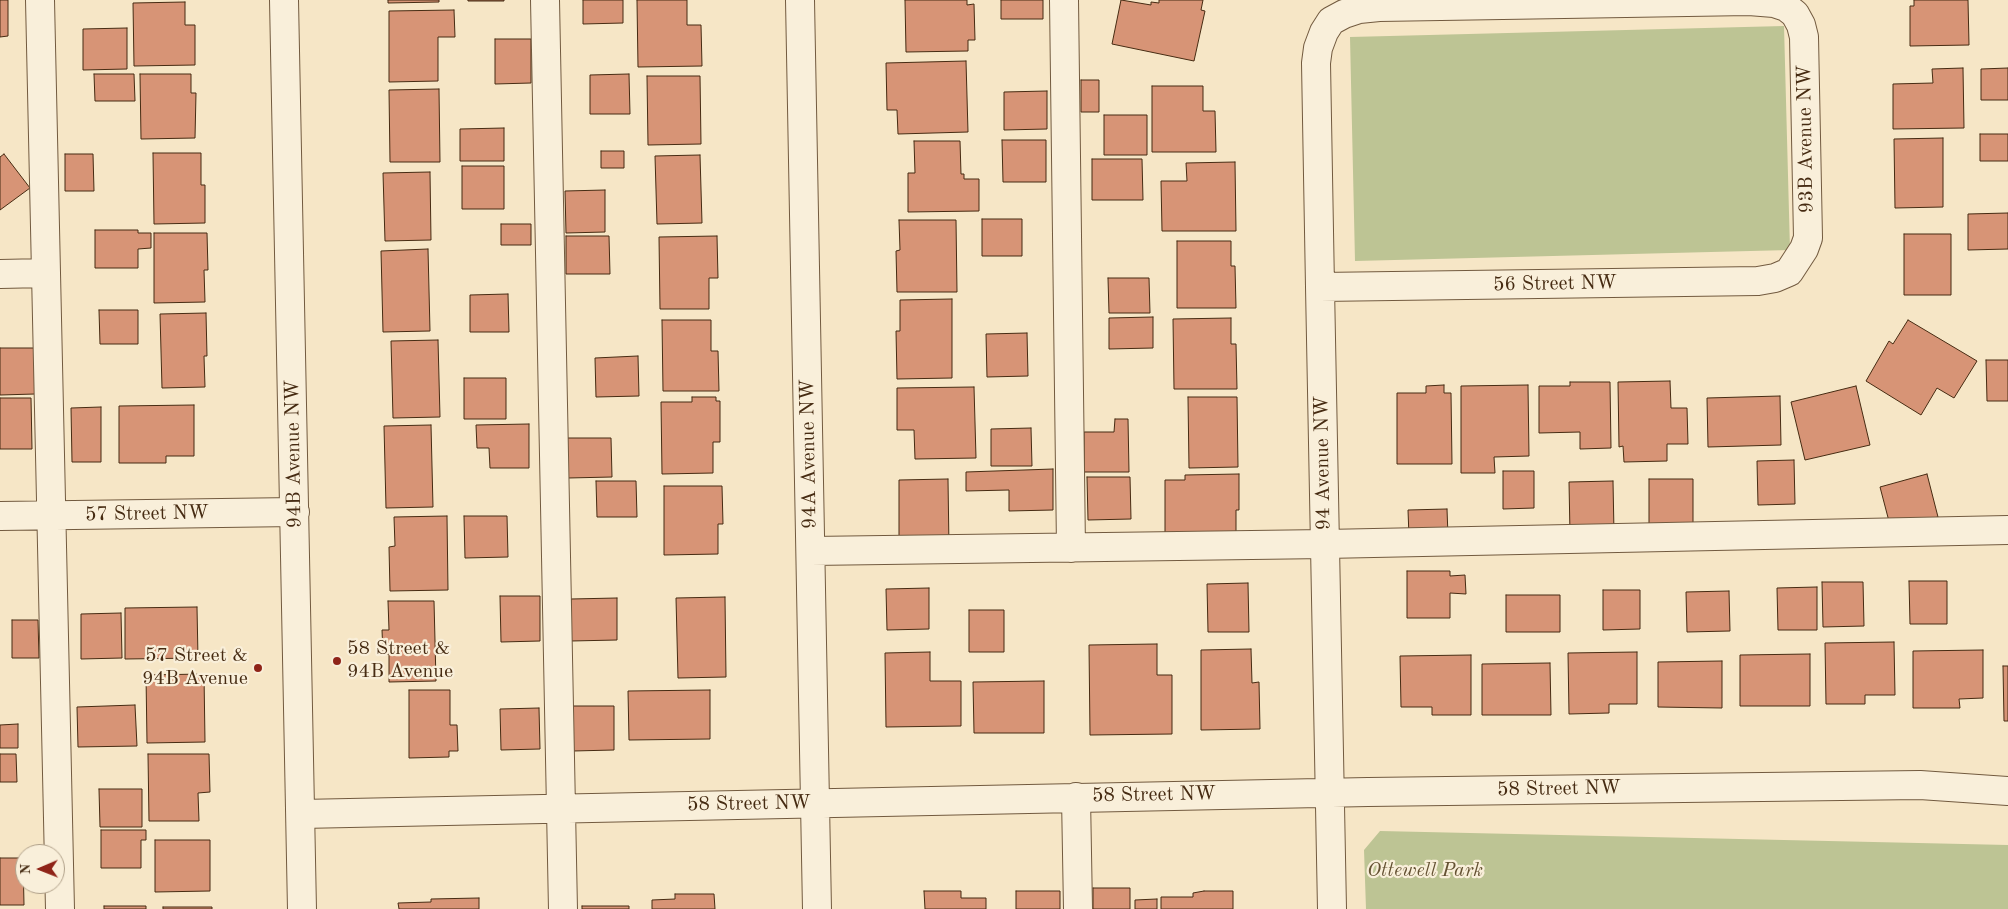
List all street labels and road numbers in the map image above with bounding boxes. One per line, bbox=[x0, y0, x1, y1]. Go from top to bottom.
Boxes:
street label: 93B Avenue NW bbox=[1793, 65, 1819, 213]
street label: 56 Street NW bbox=[1493, 271, 1617, 297]
street label: 94A Avenue NW bbox=[796, 379, 822, 529]
street label: 94B Avenue NW bbox=[281, 380, 307, 528]
street label: 94 Avenue NW bbox=[1310, 395, 1336, 531]
street label: 57 Street NW bbox=[85, 501, 209, 527]
street label: 58 Street NW bbox=[1497, 776, 1621, 802]
street label: 58 Street NW bbox=[1092, 782, 1216, 808]
street label: 58 Street NW bbox=[687, 791, 811, 817]

